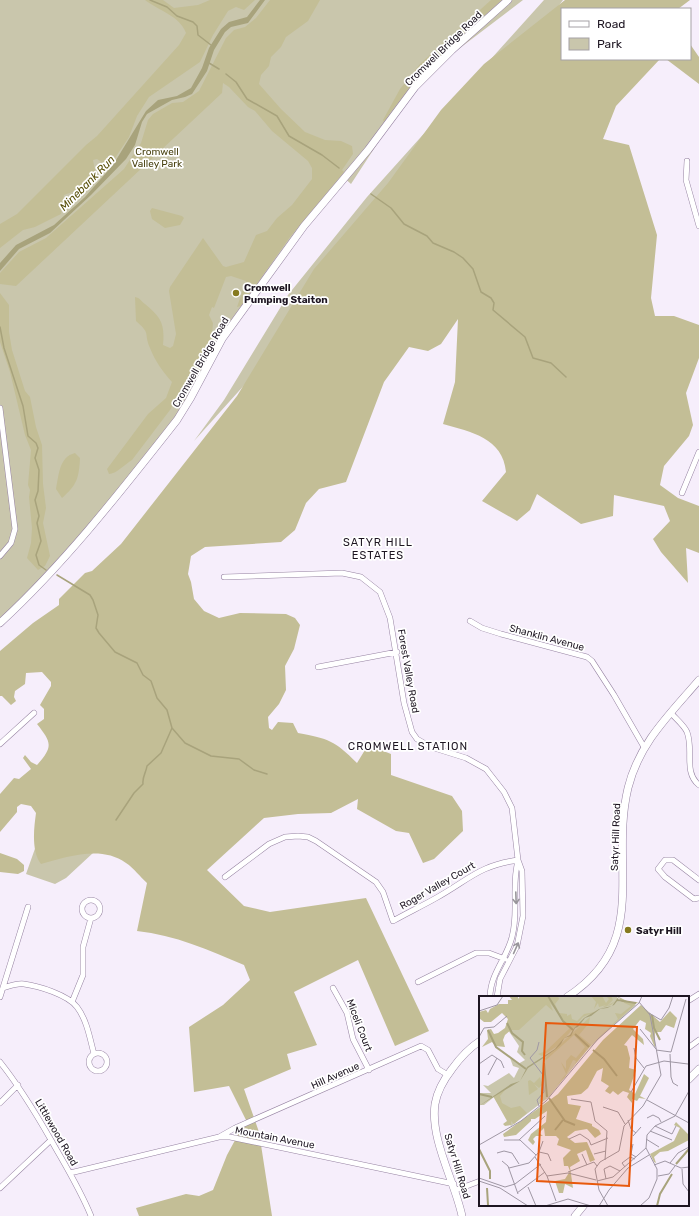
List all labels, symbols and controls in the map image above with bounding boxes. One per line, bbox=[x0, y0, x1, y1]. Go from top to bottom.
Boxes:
legend bbox=[561, 8, 691, 60]
street label: Cromwell Bridge Road bbox=[403, 9, 485, 89]
text: Road bbox=[597, 17, 625, 31]
text: Park bbox=[597, 37, 623, 51]
park label: Cromwell Valley Park bbox=[132, 146, 183, 170]
water label: Minebank Run bbox=[57, 153, 118, 214]
place label: Cromwell Pumping Staiton bbox=[244, 282, 328, 306]
marker: Cromwell Pumping Staiton bbox=[231, 288, 241, 298]
street label: Cromwell Bridge Road bbox=[170, 315, 232, 410]
district label: SATYR HILL ESTATES bbox=[343, 536, 413, 562]
street label: Shanklin Avenue bbox=[508, 622, 586, 654]
street label: Forest Valley Road bbox=[395, 628, 421, 714]
district label: CROMWELL STATION bbox=[348, 740, 468, 753]
street label: Satyr Hill Road bbox=[609, 803, 623, 871]
street label: Roger Valley Court bbox=[398, 859, 477, 912]
one-way arrow bbox=[512, 891, 520, 904]
marker: Satyr Hill bbox=[623, 925, 633, 935]
place label: Satyr Hill bbox=[636, 925, 682, 937]
one-way arrow bbox=[512, 942, 520, 954]
inset map bbox=[479, 996, 689, 1206]
street label: Miceli Court bbox=[344, 998, 375, 1053]
street label: Hill Avenue bbox=[309, 1060, 362, 1092]
street label: Littlewood Road bbox=[32, 1097, 80, 1168]
street label: Mountain Avenue bbox=[234, 1124, 316, 1152]
street label: Satyr Hill Road bbox=[441, 1132, 473, 1200]

